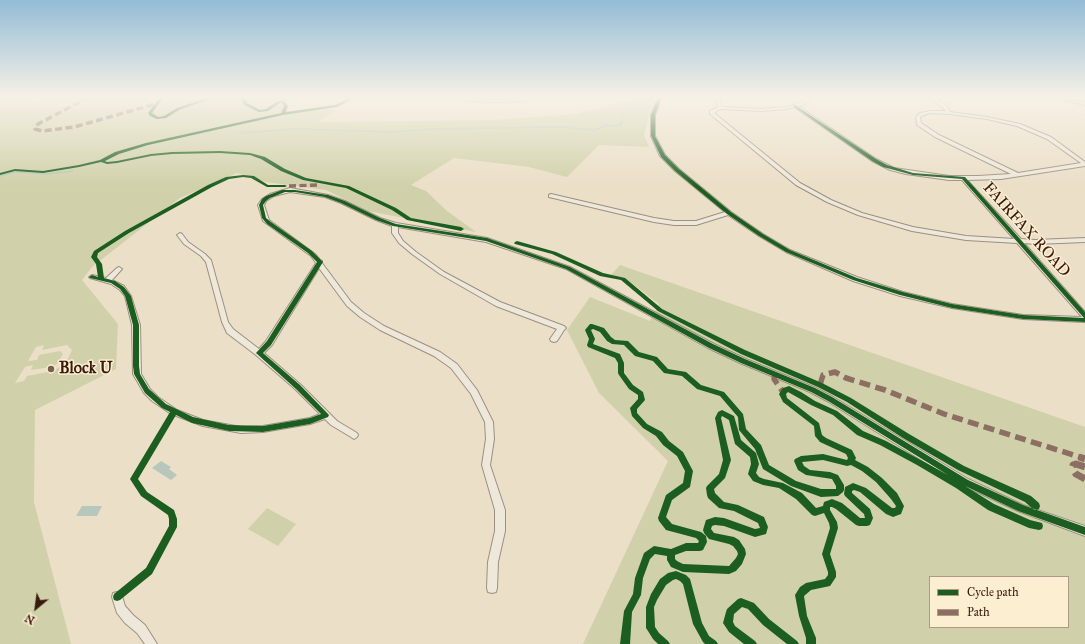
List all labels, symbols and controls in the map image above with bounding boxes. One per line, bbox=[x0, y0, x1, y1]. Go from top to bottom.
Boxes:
street label: FAIRFAX ROAD bbox=[978, 179, 1074, 281]
place label: Block U bbox=[59, 359, 112, 379]
marker: Block U bbox=[46, 364, 56, 374]
legend bbox=[929, 576, 1069, 628]
text: Cycle path bbox=[967, 585, 1019, 599]
north arrow bbox=[16, 588, 56, 628]
text: Path bbox=[967, 605, 990, 619]
text: N bbox=[23, 611, 37, 627]

